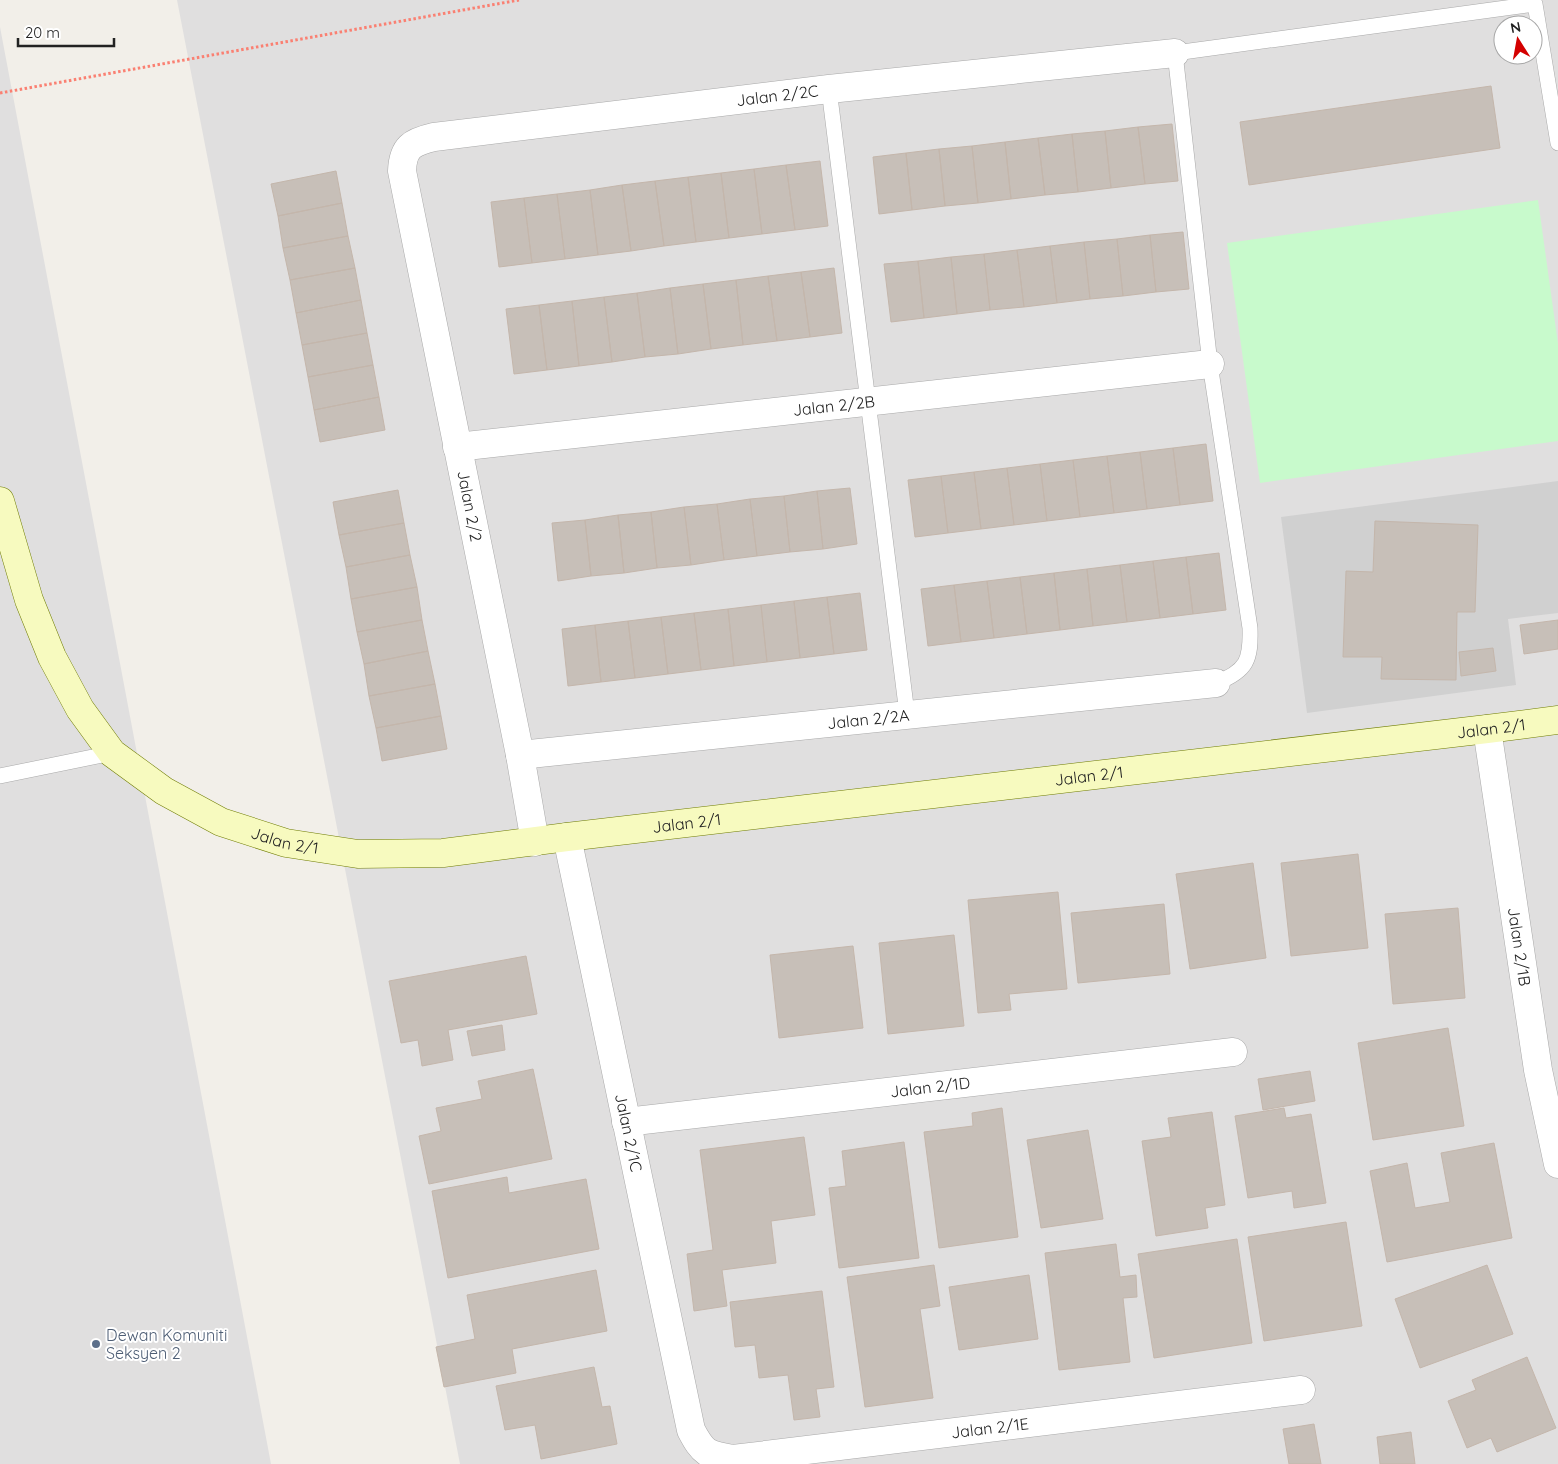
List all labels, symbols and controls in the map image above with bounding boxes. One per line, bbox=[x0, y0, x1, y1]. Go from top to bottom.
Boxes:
scale bar bbox=[18, 15, 114, 47]
north arrow bbox=[1493, 15, 1543, 65]
text: N bbox=[1509, 17, 1522, 37]
text: 20 m bbox=[25, 23, 60, 42]
street label: Jalan 2/2C bbox=[735, 80, 819, 110]
street label: Jalan 2/2B bbox=[792, 391, 876, 420]
street label: Jalan 2/2 bbox=[453, 469, 487, 543]
street label: Jalan 2/2A bbox=[826, 705, 910, 733]
street label: Jalan 2/1 bbox=[1456, 714, 1527, 742]
street label: Jalan 2/1 bbox=[1053, 762, 1124, 790]
street label: Jalan 2/1 bbox=[651, 809, 722, 837]
street label: Jalan 2/1 bbox=[248, 822, 320, 858]
street label: Jalan 2/1B bbox=[1504, 906, 1535, 987]
street label: Jalan 2/1D bbox=[889, 1072, 971, 1101]
street label: Jalan 2/1C bbox=[611, 1092, 647, 1174]
place label: Dewan Komuniti Seksyen 2 bbox=[106, 1325, 227, 1363]
marker: Dewan Komuniti Seksyen 2 bbox=[90, 1338, 102, 1350]
street label: Jalan 2/1E bbox=[950, 1413, 1030, 1442]

